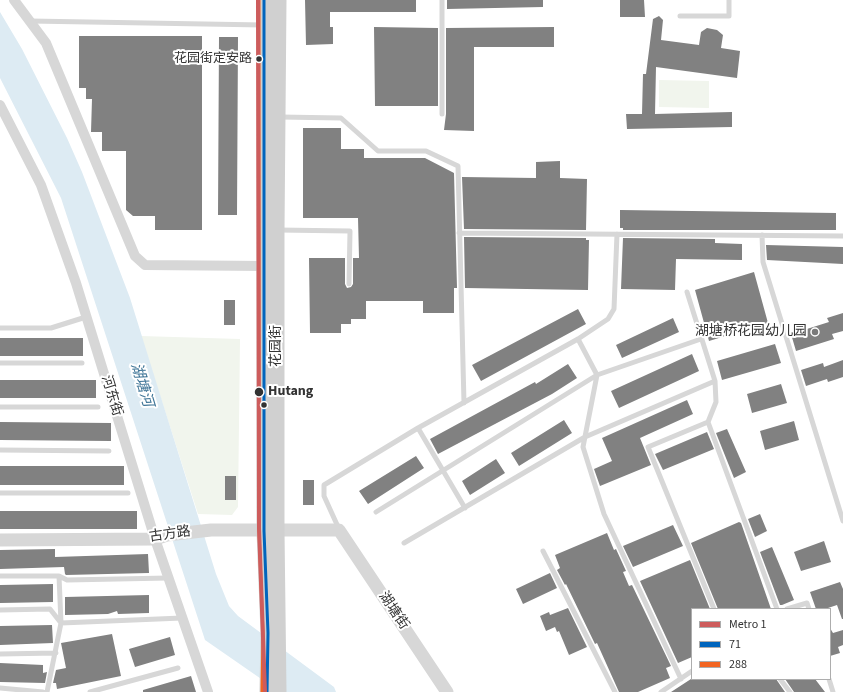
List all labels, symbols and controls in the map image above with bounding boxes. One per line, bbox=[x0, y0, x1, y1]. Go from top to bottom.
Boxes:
place label: 花园街定安路 bbox=[174, 51, 252, 67]
marker: 花园街定安路 bbox=[254, 54, 264, 64]
place label: 湖塘桥花园幼儿园 bbox=[695, 324, 807, 340]
street label: 花园街 bbox=[269, 325, 285, 367]
marker: 湖塘桥花园幼儿园 bbox=[810, 327, 820, 337]
water label: 湖塘河 bbox=[126, 361, 156, 409]
street label: 河东街 bbox=[97, 373, 125, 419]
place label: Hutang bbox=[268, 384, 313, 400]
marker: Hutang bbox=[253, 386, 265, 398]
unlabelled marker bbox=[259, 400, 269, 410]
street label: 古方路 bbox=[148, 524, 192, 546]
street label: 湖塘街 bbox=[374, 589, 412, 633]
legend bbox=[691, 608, 831, 680]
text: Metro 1 bbox=[729, 616, 767, 633]
text: 71 bbox=[729, 636, 741, 653]
text: 288 bbox=[729, 656, 747, 673]

